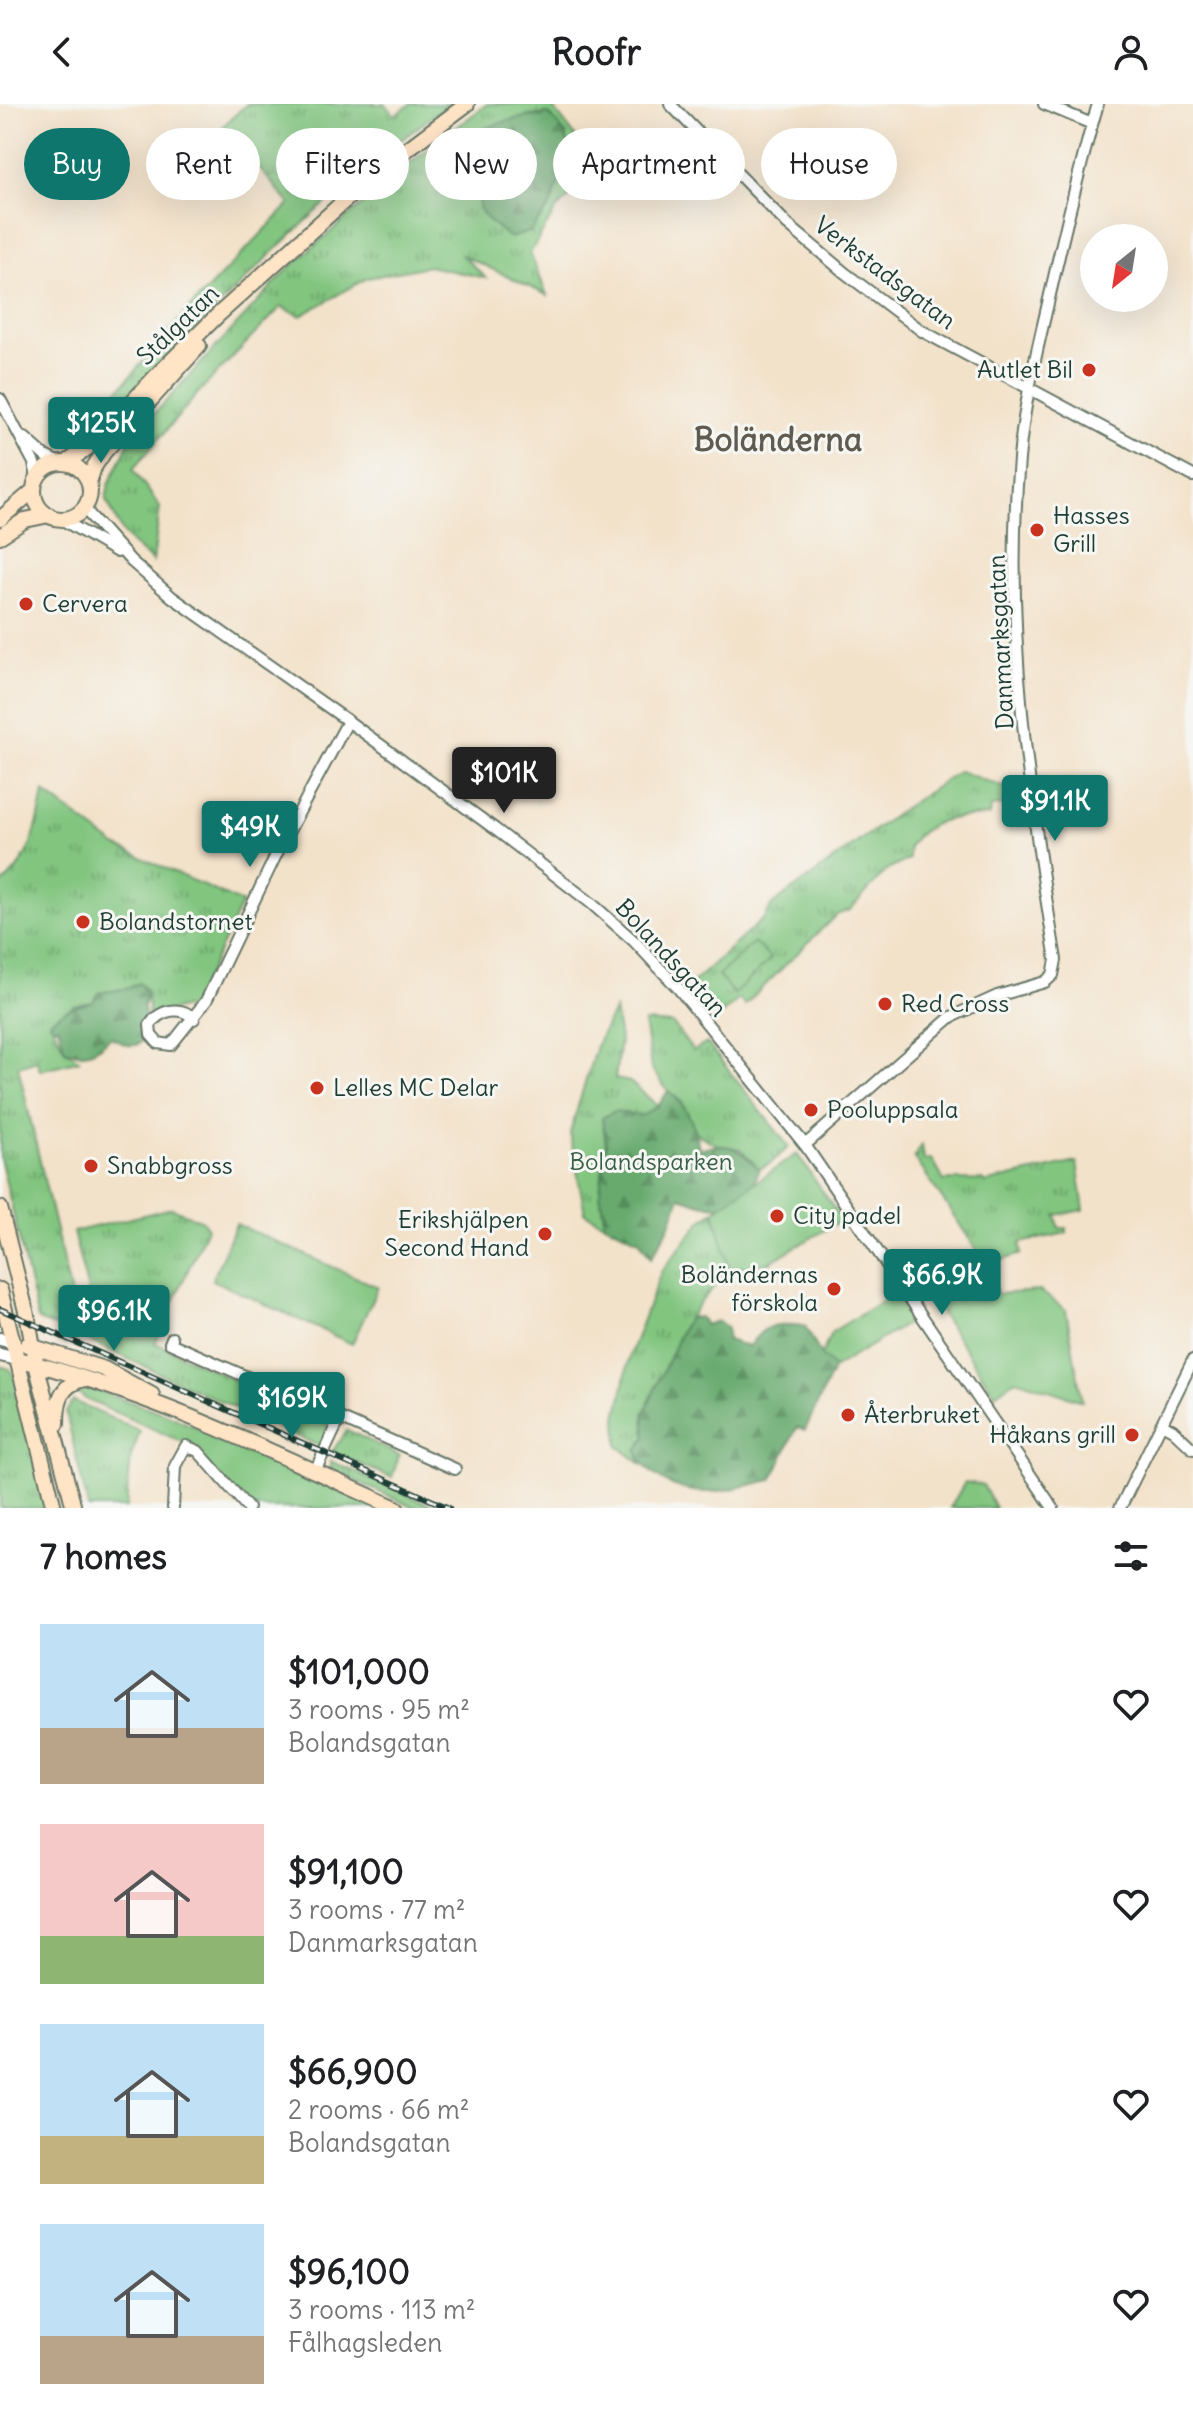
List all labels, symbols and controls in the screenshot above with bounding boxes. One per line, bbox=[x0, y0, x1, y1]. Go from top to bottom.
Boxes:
icon: back bbox=[40, 30, 84, 74]
text: Roofr bbox=[552, 30, 641, 75]
icon: person bbox=[1109, 30, 1153, 74]
chip: Buy bbox=[24, 128, 130, 200]
chip: Rent bbox=[146, 128, 260, 200]
chip: Filters bbox=[276, 128, 409, 200]
chip: New bbox=[425, 128, 537, 200]
chip: Apartment bbox=[553, 128, 745, 200]
chip: House bbox=[761, 128, 897, 200]
street label: Verkstadsgatan bbox=[809, 209, 962, 335]
north arrow bbox=[1080, 224, 1168, 312]
map controls bbox=[1080, 224, 1168, 312]
street label: Stålgatan bbox=[130, 278, 225, 371]
place label: Autlet Bil bbox=[977, 354, 1073, 384]
marker: Autlet Bil bbox=[1080, 361, 1098, 379]
pin: $125K bbox=[45, 397, 157, 465]
text: $125K bbox=[66, 406, 136, 439]
district label: Boländerna bbox=[694, 419, 862, 460]
place label: Hasses Grill bbox=[1053, 500, 1130, 558]
marker: Hasses Grill bbox=[1028, 521, 1046, 539]
street label: Danmarksgatan bbox=[980, 554, 1020, 730]
place label: Cervera bbox=[42, 588, 128, 618]
marker: Cervera bbox=[17, 595, 35, 613]
pin: $101K bbox=[448, 747, 560, 815]
text: $101K bbox=[470, 756, 538, 789]
pin: $91.1K bbox=[990, 775, 1120, 843]
text: $91.1K bbox=[1020, 784, 1090, 817]
pin: $49K bbox=[203, 801, 297, 869]
text: $49K bbox=[220, 810, 280, 843]
street label: Bolandsgatan bbox=[610, 892, 734, 1022]
place label: Bolandstornet bbox=[99, 906, 253, 936]
marker: Bolandstornet bbox=[74, 913, 92, 931]
place label: Red Cross bbox=[901, 988, 1009, 1018]
marker: Red Cross bbox=[876, 995, 894, 1013]
place label: Lelles MC Delar bbox=[333, 1072, 499, 1102]
marker: Lelles MC Delar bbox=[308, 1079, 326, 1097]
place label: Pooluppsala bbox=[827, 1094, 958, 1124]
marker: Pooluppsala bbox=[802, 1101, 820, 1119]
park label: Bolandsparken bbox=[569, 1146, 733, 1176]
place label: Snabbgross bbox=[107, 1150, 233, 1180]
marker: Snabbgross bbox=[82, 1157, 100, 1175]
place label: City padel bbox=[793, 1200, 901, 1230]
place label: Erikshjälpen Second Hand bbox=[385, 1204, 529, 1262]
marker: City padel bbox=[768, 1207, 786, 1225]
marker: Erikshjälpen Second Hand bbox=[536, 1225, 554, 1243]
pin: $66.9K bbox=[877, 1249, 1007, 1317]
text: $66.9K bbox=[902, 1258, 982, 1291]
place label: Boländernas förskola bbox=[681, 1259, 818, 1317]
marker: Boländernas förskola bbox=[825, 1280, 843, 1298]
pin: $96.1K bbox=[49, 1285, 179, 1353]
text: $96.1K bbox=[76, 1294, 152, 1327]
pin: $169K bbox=[236, 1372, 348, 1440]
text: $169K bbox=[257, 1381, 327, 1414]
place label: Återbruket bbox=[864, 1399, 980, 1429]
marker: Återbruket bbox=[839, 1406, 857, 1424]
place label: Håkans grill bbox=[989, 1419, 1116, 1449]
marker: Håkans grill bbox=[1123, 1426, 1141, 1444]
icon: filters bbox=[1109, 1534, 1153, 1578]
text: 7 homes bbox=[40, 1535, 167, 1578]
text: $101,000 bbox=[288, 1650, 430, 1693]
icon: home bbox=[104, 1656, 200, 1752]
icon: heart bbox=[1109, 1682, 1153, 1726]
text: 3 rooms · 95 m² bbox=[288, 1693, 470, 1726]
text: Bolandsgatan bbox=[288, 1726, 451, 1759]
text: $91,100 bbox=[288, 1850, 404, 1893]
icon: home bbox=[104, 1856, 200, 1952]
icon: heart bbox=[1109, 1882, 1153, 1926]
text: 3 rooms · 77 m² bbox=[288, 1893, 466, 1926]
text: Danmarksgatan bbox=[288, 1926, 478, 1959]
text: $66,900 bbox=[288, 2050, 418, 2093]
icon: home bbox=[104, 2056, 200, 2152]
icon: heart bbox=[1109, 2082, 1153, 2126]
text: 2 rooms · 66 m² bbox=[288, 2093, 470, 2126]
text: Bolandsgatan bbox=[288, 2126, 451, 2159]
text: $96,100 bbox=[288, 2250, 410, 2293]
icon: home bbox=[104, 2256, 200, 2352]
icon: heart bbox=[1109, 2282, 1153, 2326]
text: 3 rooms · 113 m² bbox=[288, 2293, 475, 2326]
text: Fålhagsleden bbox=[288, 2326, 442, 2359]

